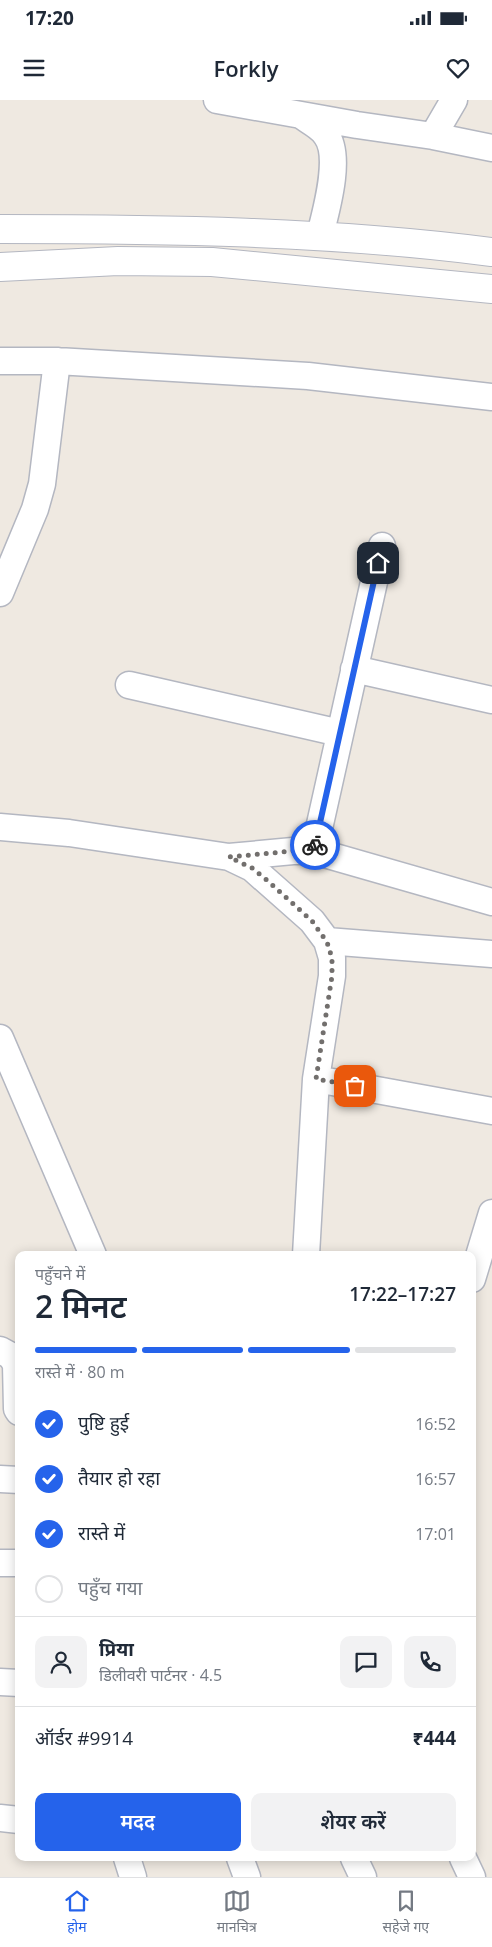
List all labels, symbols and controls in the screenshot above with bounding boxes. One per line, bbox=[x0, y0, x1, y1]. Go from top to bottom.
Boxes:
text: 17:20 bbox=[25, 5, 74, 31]
text: Forkly bbox=[213, 53, 279, 83]
icon: menu bbox=[20, 54, 48, 82]
icon: heart bbox=[444, 54, 472, 82]
pin bbox=[357, 542, 399, 584]
icon: home bbox=[364, 549, 392, 577]
courier bbox=[290, 820, 340, 870]
icon: bike bbox=[301, 831, 329, 859]
pin bbox=[334, 1065, 376, 1107]
icon: bag bbox=[341, 1072, 369, 1100]
text: पहुँचने में bbox=[35, 1263, 85, 1285]
text: 17:22–17:27 bbox=[349, 1281, 456, 1307]
text: 2 मिनट bbox=[35, 1284, 127, 1327]
text: रास्ते में · 80 m bbox=[35, 1361, 125, 1383]
icon: check bbox=[35, 1410, 63, 1438]
text: पुष्टि हुई bbox=[78, 1410, 129, 1436]
text: 16:52 bbox=[415, 1413, 456, 1435]
icon: check bbox=[35, 1465, 63, 1493]
text: तैयार हो रहा bbox=[78, 1465, 160, 1491]
text: 16:57 bbox=[415, 1468, 456, 1490]
icon: check bbox=[35, 1520, 63, 1548]
text: रास्ते में bbox=[78, 1520, 125, 1546]
text: 17:01 bbox=[415, 1523, 456, 1545]
text: पहुँच गया bbox=[78, 1575, 143, 1601]
button: person bbox=[35, 1636, 87, 1688]
text: प्रिया bbox=[99, 1636, 134, 1662]
button: chat bbox=[340, 1636, 392, 1688]
button: phone bbox=[404, 1636, 456, 1688]
text: डिलीवरी पार्टनर · 4.5 bbox=[99, 1664, 222, 1686]
text: ऑर्डर #9914 bbox=[35, 1725, 133, 1751]
text: ₹444 bbox=[413, 1725, 456, 1751]
button: मदद bbox=[35, 1793, 241, 1851]
button: शेयर करें bbox=[251, 1793, 456, 1851]
tab: होम bbox=[63, 1887, 91, 1938]
tab: मानचित्र bbox=[217, 1887, 257, 1938]
tab: सहेजे गए bbox=[383, 1887, 429, 1938]

